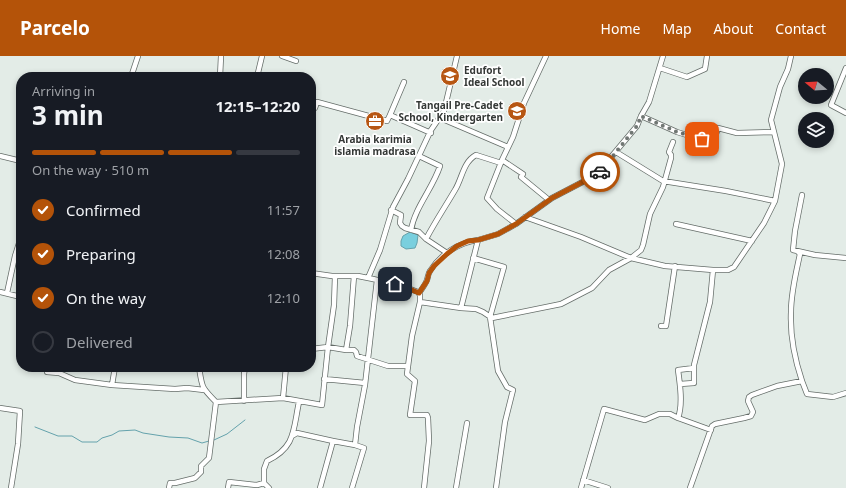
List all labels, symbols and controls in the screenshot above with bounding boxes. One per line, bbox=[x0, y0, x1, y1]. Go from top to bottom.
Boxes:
text: Parcelo bbox=[20, 15, 90, 41]
text: Home bbox=[601, 19, 640, 38]
text: Map bbox=[662, 19, 692, 38]
text: About bbox=[714, 19, 753, 38]
text: Contact bbox=[775, 19, 826, 38]
place label: Edufort Ideal School bbox=[464, 63, 524, 89]
school or university icon: Edufort Ideal School bbox=[439, 65, 461, 87]
north arrow bbox=[798, 68, 834, 104]
map controls bbox=[798, 68, 834, 148]
text: Arriving in bbox=[32, 82, 95, 100]
text: 12:15–12:20 bbox=[215, 96, 300, 116]
text: 3 min bbox=[32, 97, 104, 133]
place label: Tangail Pre-Cadet School, Kindergarten bbox=[399, 98, 504, 124]
school or university icon: Tangail Pre-Cadet School, Kindergarten bbox=[506, 100, 528, 122]
office icon: Arabia karimia islamia madrasa bbox=[364, 110, 386, 132]
button: layers bbox=[798, 112, 834, 148]
pin bbox=[685, 122, 719, 156]
icon: bag bbox=[691, 128, 713, 150]
place label: Arabia karimia islamia madrasa bbox=[334, 132, 416, 158]
courier bbox=[580, 152, 620, 192]
text: On the way · 510 m bbox=[32, 161, 149, 179]
icon: car bbox=[589, 161, 611, 183]
icon: check bbox=[32, 199, 54, 221]
text: Confirmed bbox=[66, 200, 141, 220]
text: 11:57 bbox=[267, 201, 300, 219]
icon: check bbox=[32, 243, 54, 265]
text: Preparing bbox=[66, 244, 136, 264]
text: 12:08 bbox=[267, 245, 300, 263]
pin bbox=[378, 267, 412, 301]
icon: home bbox=[384, 273, 406, 295]
icon: check bbox=[32, 287, 54, 309]
text: On the way bbox=[66, 288, 146, 308]
text: 12:10 bbox=[267, 289, 300, 307]
text: Delivered bbox=[66, 332, 133, 352]

